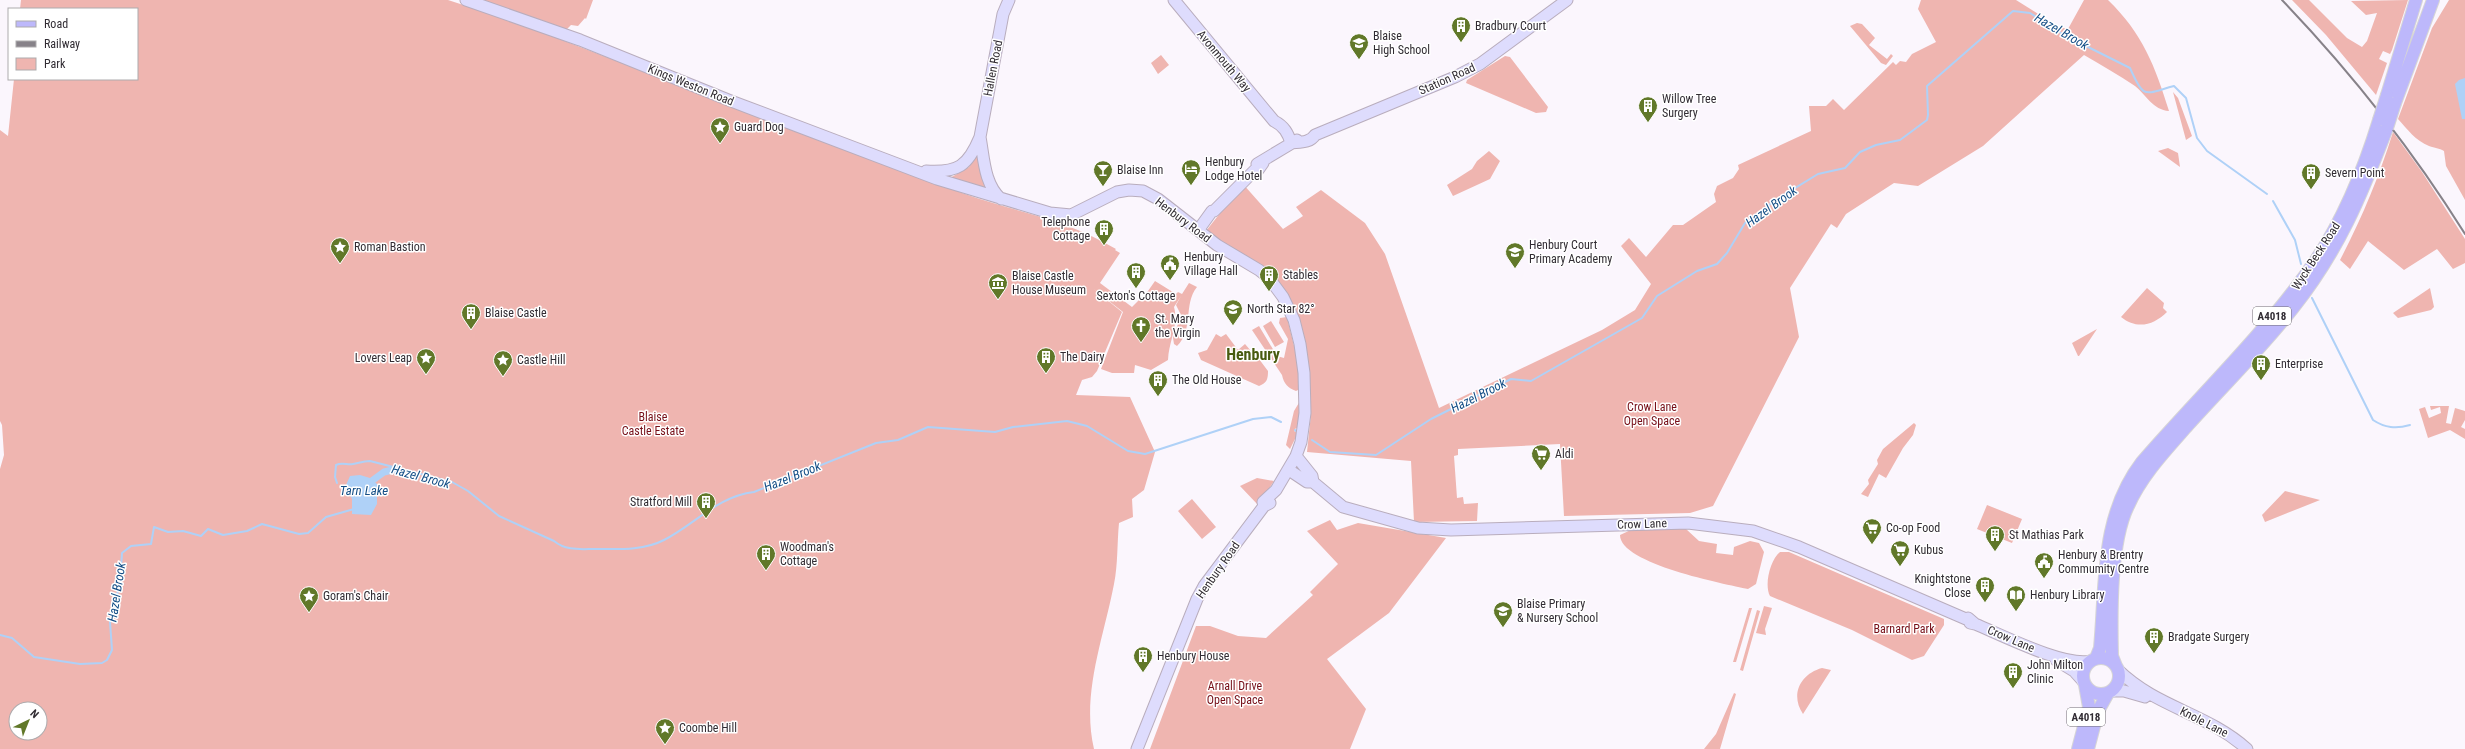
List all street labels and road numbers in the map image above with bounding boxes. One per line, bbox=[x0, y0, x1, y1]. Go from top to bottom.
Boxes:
street label: Avonmouth Way bbox=[1194, 27, 1254, 95]
street label: Hallen Road bbox=[981, 39, 1005, 97]
street label: Station Road bbox=[1417, 60, 1478, 98]
street label: Kings Weston Road bbox=[646, 61, 736, 109]
street label: Henbury Road bbox=[1152, 194, 1214, 246]
street label: Wyck Beck Road bbox=[2289, 220, 2343, 292]
road number: A4018 bbox=[2253, 307, 2291, 325]
street label: Crow Lane bbox=[1617, 516, 1668, 532]
street label: Henbury Road bbox=[1193, 539, 1243, 601]
street label: Crow Lane bbox=[1985, 623, 2037, 655]
street label: Knole Lane bbox=[2178, 704, 2231, 740]
road number: A4018 bbox=[2067, 708, 2105, 726]

